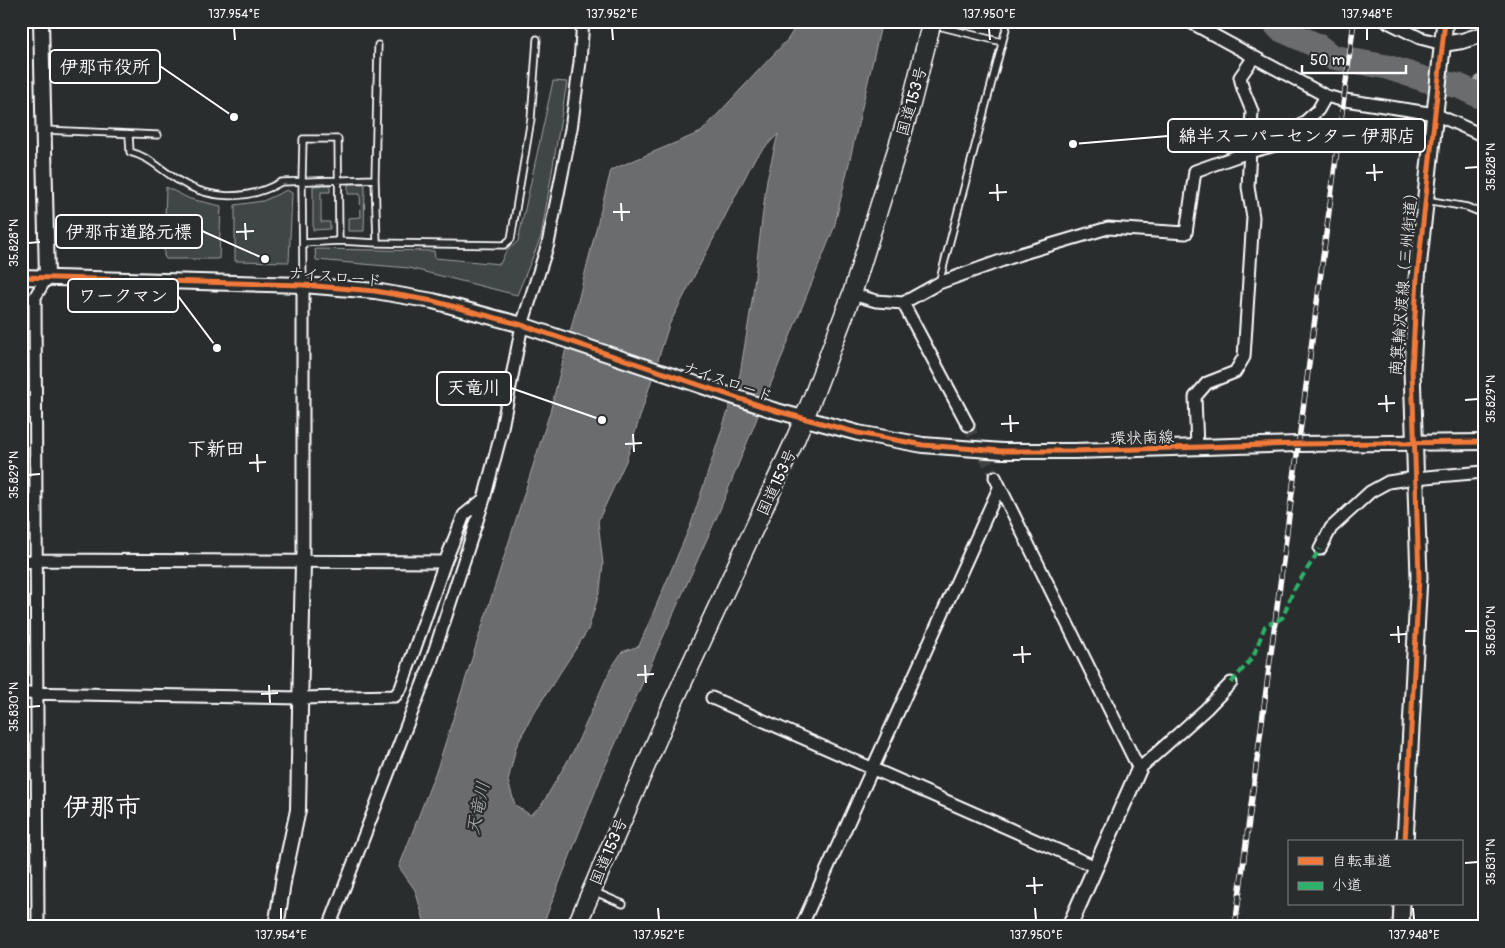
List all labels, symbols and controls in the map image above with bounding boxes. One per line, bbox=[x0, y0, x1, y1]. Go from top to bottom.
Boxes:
text: 137.954°E bbox=[208, 7, 260, 22]
text: 137.952°E bbox=[586, 7, 638, 22]
text: 137.950°E bbox=[963, 7, 1015, 22]
text: 137.948°E bbox=[1341, 7, 1393, 22]
scale bar bbox=[1302, 42, 1406, 74]
callout: 伊那市役所 bbox=[50, 50, 160, 83]
text: 50 m bbox=[1310, 51, 1345, 70]
text: 伊那市役所 bbox=[60, 56, 150, 79]
street label: 国道153号 bbox=[892, 64, 931, 139]
callout: 綿半スーパーセンター 伊那店 bbox=[1168, 119, 1425, 152]
text: 綿半スーパーセンター 伊那店 bbox=[1178, 125, 1416, 148]
text: 35.828°N bbox=[1484, 143, 1499, 191]
street label: 南箕輪沢渡線（三州街道） bbox=[1386, 184, 1422, 377]
callout: 伊那市道路元標 bbox=[56, 215, 202, 248]
text: 35.828°N bbox=[7, 219, 22, 267]
text: 伊那市道路元標 bbox=[66, 221, 192, 244]
street label: ナイスロード bbox=[287, 263, 383, 291]
callout: ワークマン bbox=[68, 279, 178, 312]
text: ワークマン bbox=[78, 285, 168, 308]
street label: ナイスロード bbox=[680, 357, 775, 407]
callout: 天竜川 bbox=[437, 372, 511, 405]
text: 35.829°N bbox=[1484, 375, 1499, 423]
text: 天竜川 bbox=[447, 377, 501, 400]
street label: 環状南線 bbox=[1110, 427, 1174, 449]
district label: 下新田 bbox=[187, 437, 245, 461]
street label: 国道153号 bbox=[753, 446, 801, 519]
text: 35.829°N bbox=[7, 451, 22, 499]
text: 35.830°N bbox=[1484, 606, 1499, 656]
text: 35.830°N bbox=[7, 682, 22, 732]
water label: 天竜川 bbox=[462, 779, 495, 837]
district label: 伊那市 bbox=[63, 792, 141, 824]
street label: 国道153号 bbox=[586, 814, 632, 888]
text: 35.831°N bbox=[1484, 839, 1499, 885]
legend bbox=[1288, 840, 1462, 906]
text: 自転車道 bbox=[1332, 852, 1392, 871]
text: 小道 bbox=[1332, 876, 1362, 895]
text: 137.954°E bbox=[255, 928, 307, 943]
text: 137.952°E bbox=[633, 928, 685, 943]
text: 137.950°E bbox=[1010, 928, 1062, 943]
text: 137.948°E bbox=[1388, 928, 1440, 943]

